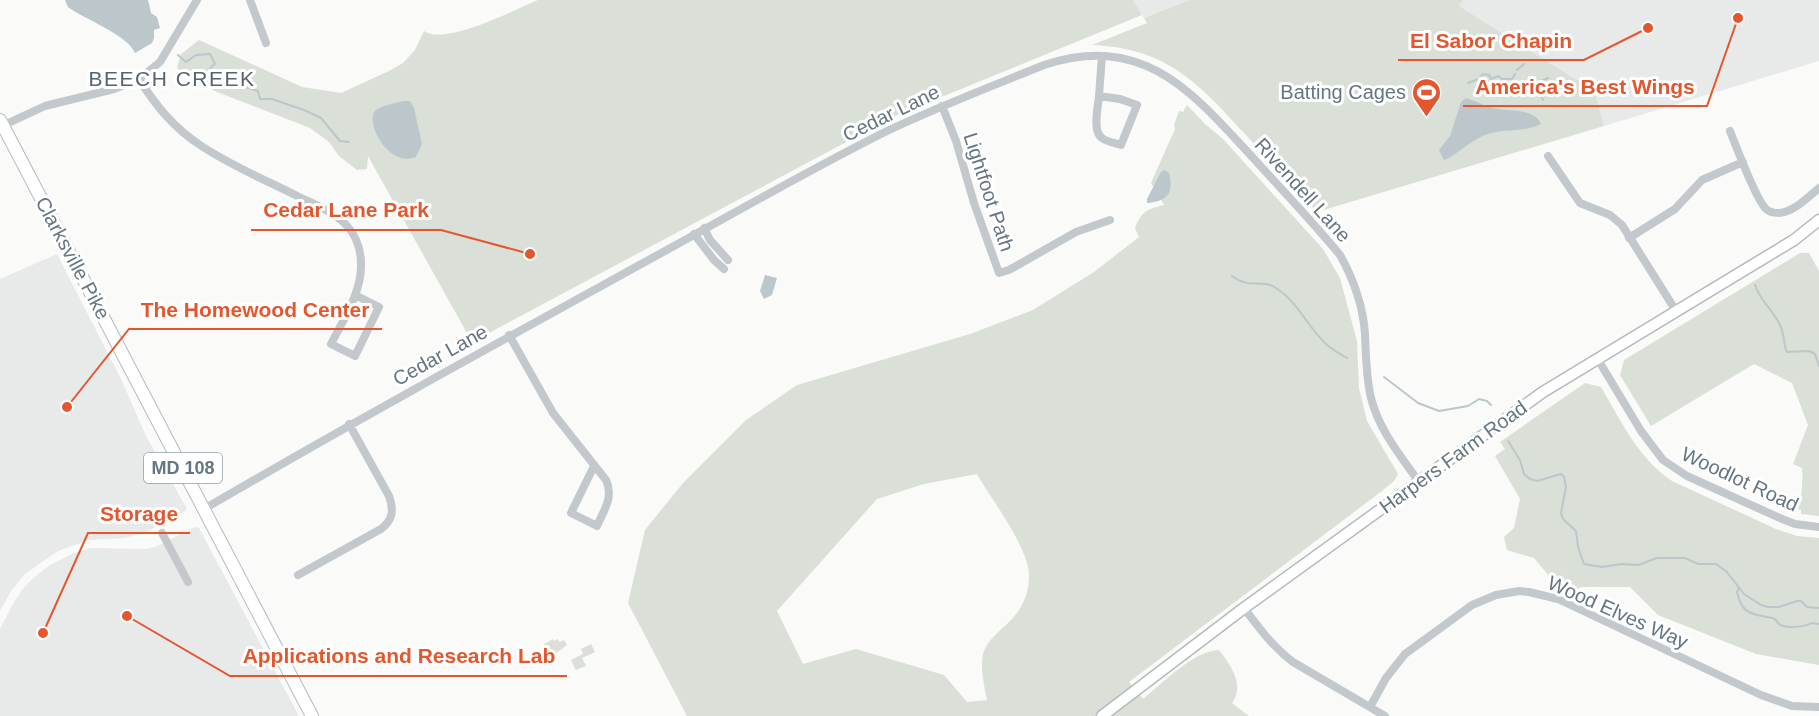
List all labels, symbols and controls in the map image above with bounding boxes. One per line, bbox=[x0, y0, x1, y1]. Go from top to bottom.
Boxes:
callout: El Sabor Chapin bbox=[1398, 21, 1584, 60]
text: El Sabor Chapin bbox=[1410, 29, 1572, 52]
district label: BEECH CREEK bbox=[88, 67, 256, 90]
callout: America's Best Wings bbox=[1463, 67, 1707, 106]
text: America's Best Wings bbox=[1475, 75, 1695, 98]
sports icon: Batting Cages bbox=[1411, 76, 1443, 118]
street label: Cedar Lane bbox=[839, 80, 943, 146]
place label: Batting Cages bbox=[1280, 81, 1406, 103]
street label: Lightfoot Path bbox=[959, 130, 1019, 254]
street label: Rivendell Lane bbox=[1251, 133, 1355, 247]
callout: Cedar Lane Park bbox=[251, 191, 441, 230]
street label: Clarksville Pike bbox=[31, 193, 115, 323]
text: Cedar Lane Park bbox=[263, 198, 429, 221]
callout: The Homewood Center bbox=[129, 290, 382, 329]
text: The Homewood Center bbox=[141, 298, 369, 321]
street label: Cedar Lane bbox=[389, 320, 491, 390]
street label: Harpers Farm Road bbox=[1375, 396, 1531, 518]
street label: Woodlot Road bbox=[1678, 442, 1802, 516]
road number: MD 108 bbox=[144, 453, 222, 483]
callout: Storage bbox=[88, 494, 190, 533]
text: Storage bbox=[100, 502, 178, 525]
street label: Wood Elves Way bbox=[1544, 571, 1692, 653]
callout: Applications and Research Lab bbox=[230, 637, 567, 676]
text: Applications and Research Lab bbox=[243, 644, 555, 667]

